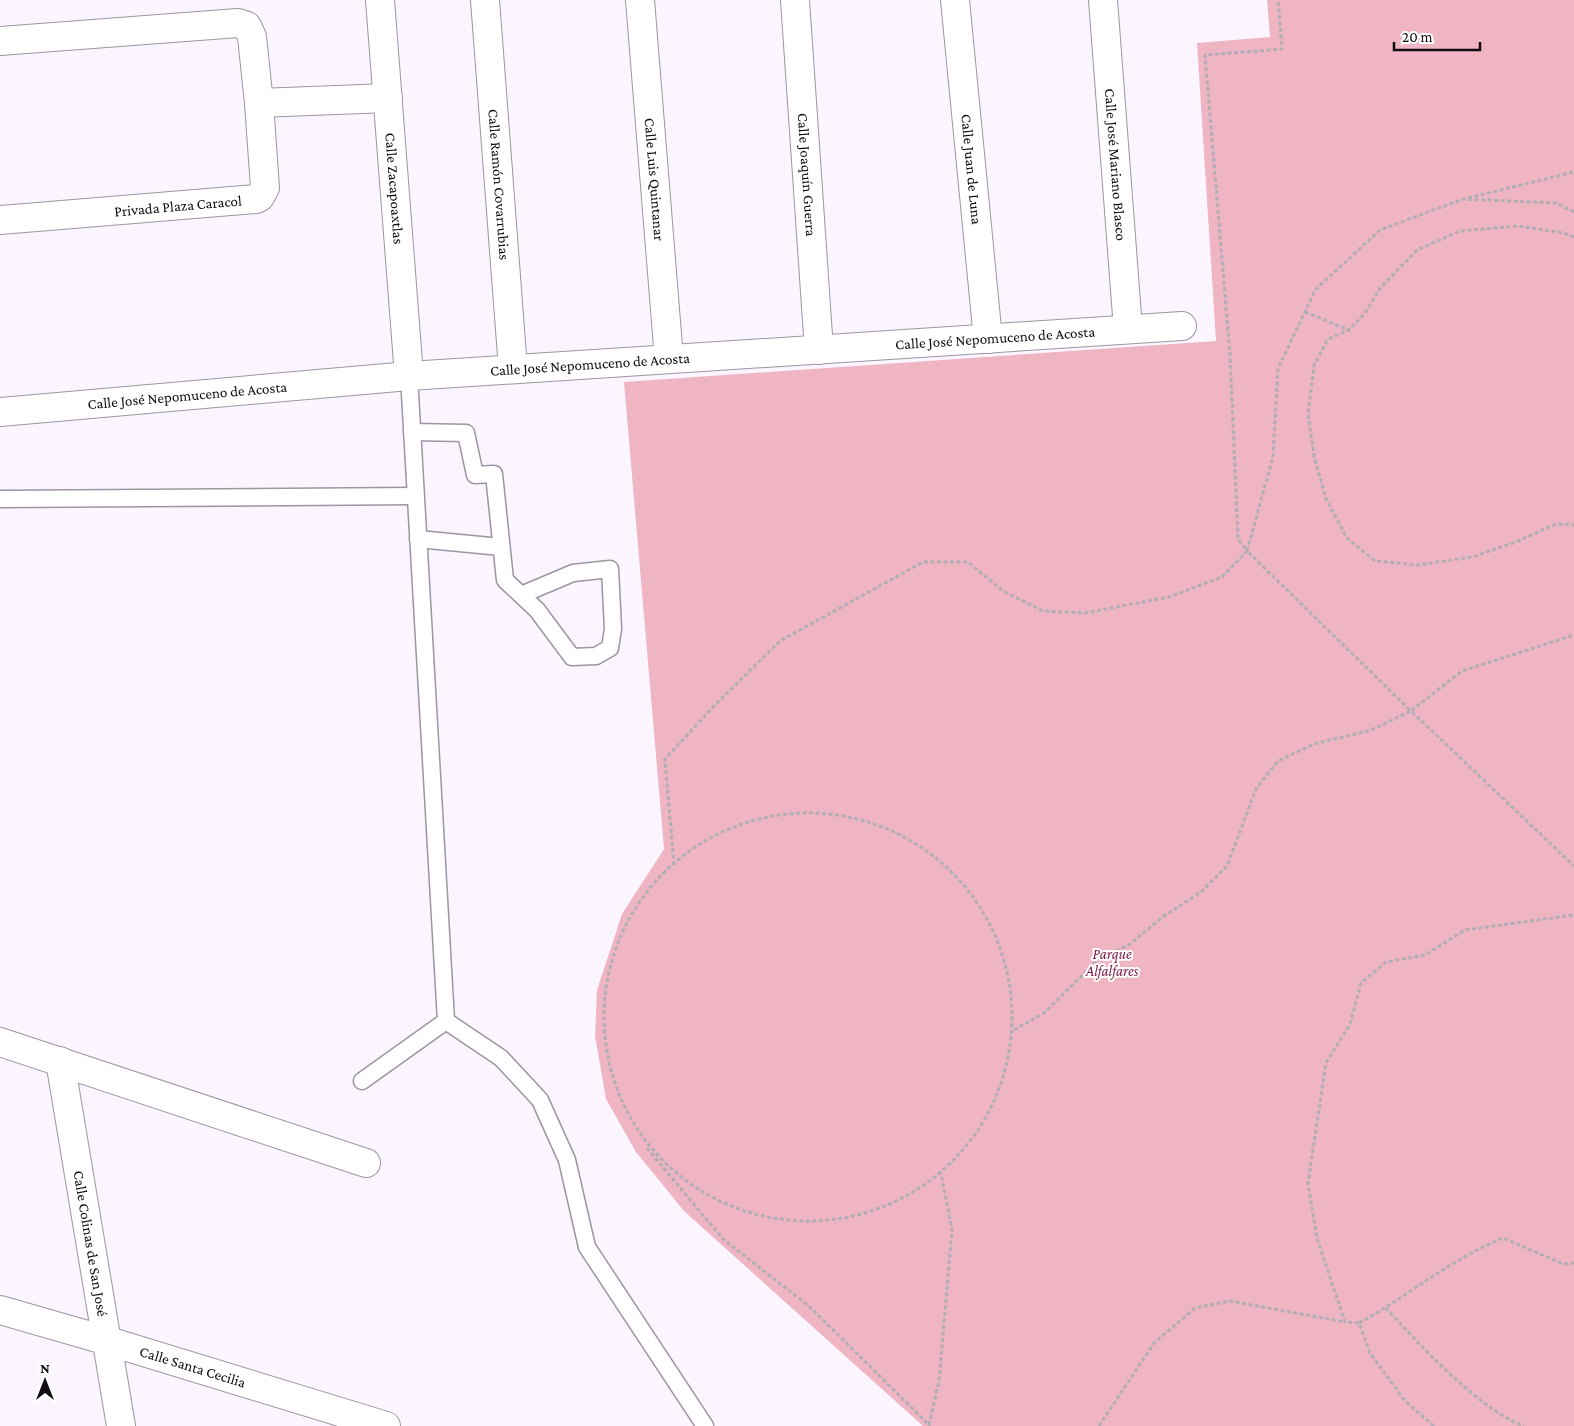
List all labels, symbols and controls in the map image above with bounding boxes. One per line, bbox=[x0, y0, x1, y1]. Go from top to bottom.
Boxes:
scale bar bbox=[1394, 20, 1480, 52]
text: 20 m bbox=[1402, 29, 1433, 45]
street label: Calle José Mariano Blasco bbox=[1102, 88, 1129, 241]
street label: Calle Ramón Covarrubias bbox=[485, 108, 513, 261]
street label: Calle Joaquín Guerra bbox=[795, 112, 819, 237]
street label: Calle Juan de Luna bbox=[958, 113, 985, 225]
street label: Calle Luis Quintanar bbox=[642, 117, 667, 242]
street label: Calle Zacapoaxtlas bbox=[382, 132, 407, 245]
street label: Privada Plaza Caracol bbox=[114, 192, 242, 220]
street label: Calle José Nepomuceno de Acosta bbox=[895, 324, 1096, 353]
street label: Calle José Nepomuceno de Acosta bbox=[490, 350, 691, 379]
street label: Calle José Nepomuceno de Acosta bbox=[87, 379, 288, 412]
park label: Parque Alfalfares bbox=[1085, 946, 1139, 980]
street label: Calle Colinas de San José bbox=[70, 1169, 111, 1318]
street label: Calle Santa Cecilia bbox=[138, 1343, 248, 1391]
north arrow bbox=[20, 1356, 70, 1406]
text: N bbox=[40, 1360, 50, 1376]

